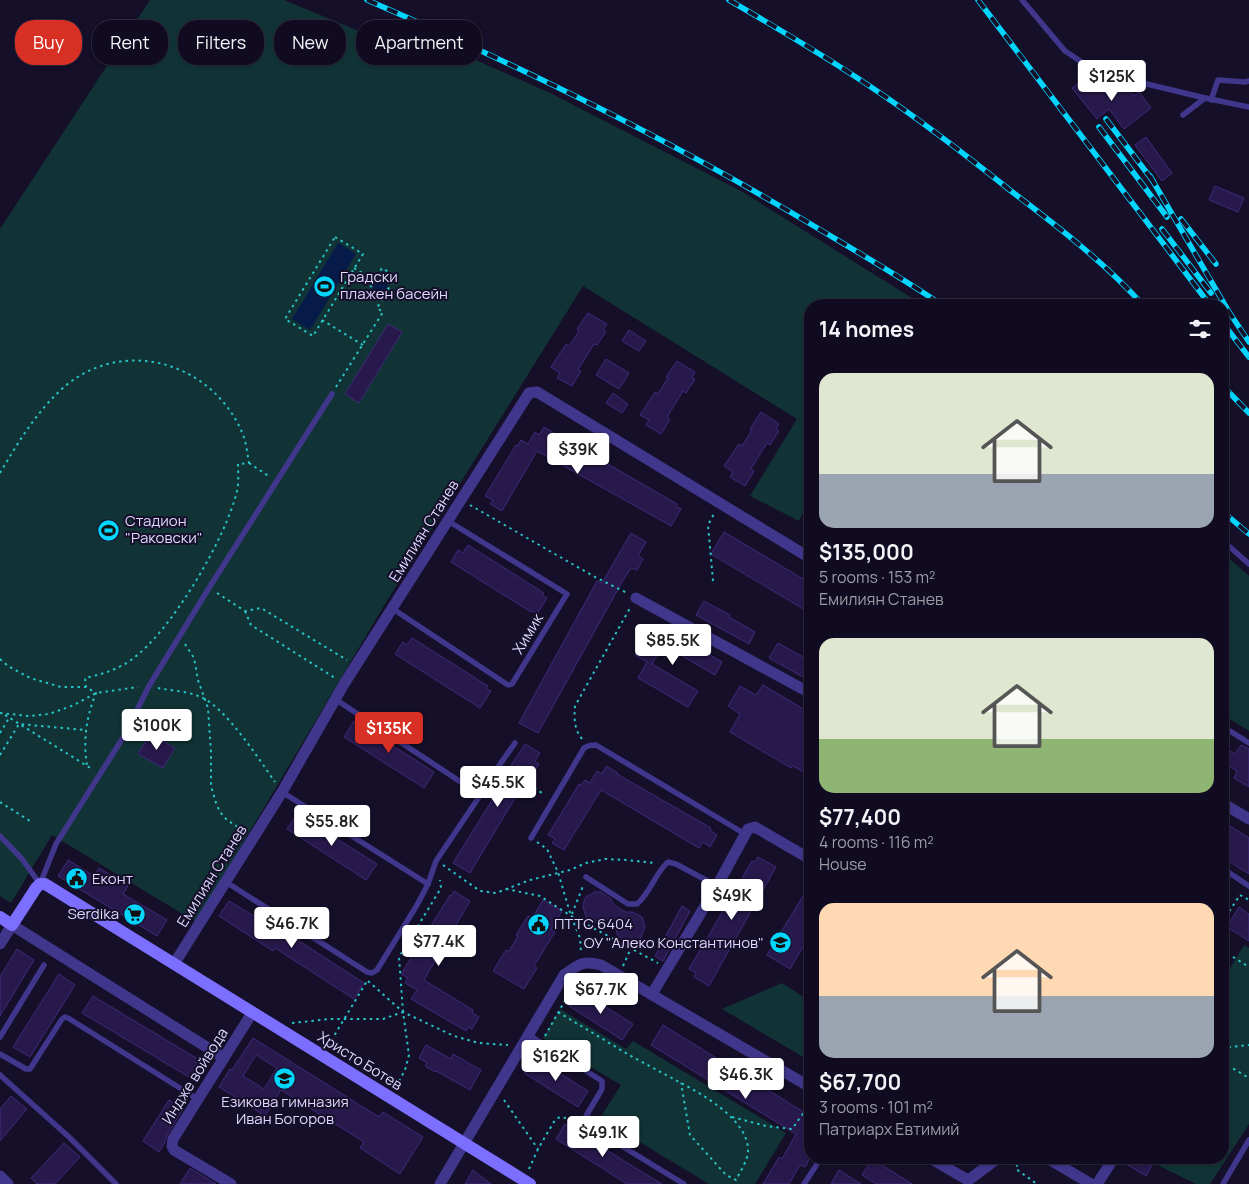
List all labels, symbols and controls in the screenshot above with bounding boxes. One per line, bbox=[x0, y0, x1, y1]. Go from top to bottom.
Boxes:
chip: Buy bbox=[15, 20, 82, 65]
chip: Rent bbox=[92, 20, 168, 65]
chip: Filters bbox=[178, 20, 264, 65]
chip: New bbox=[274, 20, 346, 65]
chip: Apartment bbox=[356, 20, 482, 65]
pin: $125K bbox=[1077, 59, 1147, 102]
text: $125K bbox=[1089, 65, 1135, 87]
place label: Градски плажен басейн bbox=[340, 266, 448, 304]
sports icon: Градски плажен басейн bbox=[312, 274, 336, 298]
text: 14 homes bbox=[819, 315, 914, 343]
icon: filters bbox=[1186, 315, 1214, 343]
icon: home bbox=[972, 406, 1062, 496]
pin: $39K bbox=[548, 432, 608, 475]
text: $39K bbox=[558, 438, 598, 460]
street label: Емилиян Станев bbox=[384, 476, 463, 586]
place label: Стадион "Раковски" bbox=[125, 510, 203, 548]
sports icon: Стадион "Раковски" bbox=[97, 518, 121, 542]
text: $135,000 bbox=[819, 538, 914, 566]
text: 5 rooms · 153 m² bbox=[819, 566, 935, 588]
text: Емилиян Станев bbox=[819, 588, 944, 610]
street label: Химик bbox=[507, 609, 548, 658]
pin: $85.5K bbox=[632, 624, 714, 666]
text: $85.5K bbox=[646, 629, 700, 651]
icon: home bbox=[972, 671, 1062, 761]
pin: $100K bbox=[122, 708, 192, 751]
pin: $135K bbox=[354, 712, 424, 754]
text: $100K bbox=[133, 714, 181, 736]
text: $135K bbox=[366, 717, 412, 739]
pin: $45.5K bbox=[457, 766, 539, 808]
text: $45.5K bbox=[471, 771, 525, 793]
text: $77,400 bbox=[819, 803, 901, 831]
pin: $55.8K bbox=[291, 804, 373, 847]
text: $55.8K bbox=[305, 810, 359, 832]
street label: Емилиян Станев bbox=[172, 821, 251, 931]
text: 4 rooms · 116 m² bbox=[819, 831, 934, 853]
text: House bbox=[819, 853, 867, 875]
public building icon: Еконт bbox=[64, 867, 88, 891]
place label: Еконт bbox=[92, 868, 134, 889]
pin: $49K bbox=[702, 878, 762, 921]
text: $49K bbox=[712, 884, 752, 906]
supermarket icon: Serdika bbox=[123, 902, 147, 926]
place label: Serdika bbox=[68, 903, 119, 924]
pin: $46.7K bbox=[251, 906, 333, 949]
text: $46.7K bbox=[265, 912, 319, 934]
public building icon: ПТТС 6404 bbox=[526, 912, 550, 936]
place label: ПТТС 6404 bbox=[554, 913, 633, 934]
pin: $77.4K bbox=[398, 924, 480, 967]
text: $77.4K bbox=[413, 930, 465, 952]
school or university icon: ОУ "Алеко Константинов" bbox=[768, 931, 792, 955]
place label: ОУ "Алеко Константинов" bbox=[584, 932, 764, 953]
icon: home bbox=[972, 936, 1062, 1026]
pin: $67.7K bbox=[560, 972, 642, 1015]
text: $67.7K bbox=[575, 978, 627, 1000]
street label: Индже войвода bbox=[157, 1024, 233, 1128]
street label: Христо Ботев bbox=[314, 1026, 407, 1095]
pin: $162K bbox=[521, 1040, 591, 1082]
text: $162K bbox=[533, 1045, 579, 1067]
pin: $46.3K bbox=[705, 1058, 787, 1100]
text: $46.3K bbox=[719, 1063, 773, 1085]
school or university icon: Езикова гимназия Иван Богоров bbox=[273, 1067, 297, 1091]
text: $67,700 bbox=[819, 1068, 901, 1096]
place label: Езикова гимназия Иван Богоров bbox=[221, 1091, 349, 1129]
text: 3 rooms · 101 m² bbox=[819, 1096, 933, 1118]
pin: $49.1K bbox=[562, 1116, 644, 1158]
text: Патриарх Евтимий bbox=[819, 1118, 959, 1140]
text: $49.1K bbox=[578, 1121, 628, 1143]

